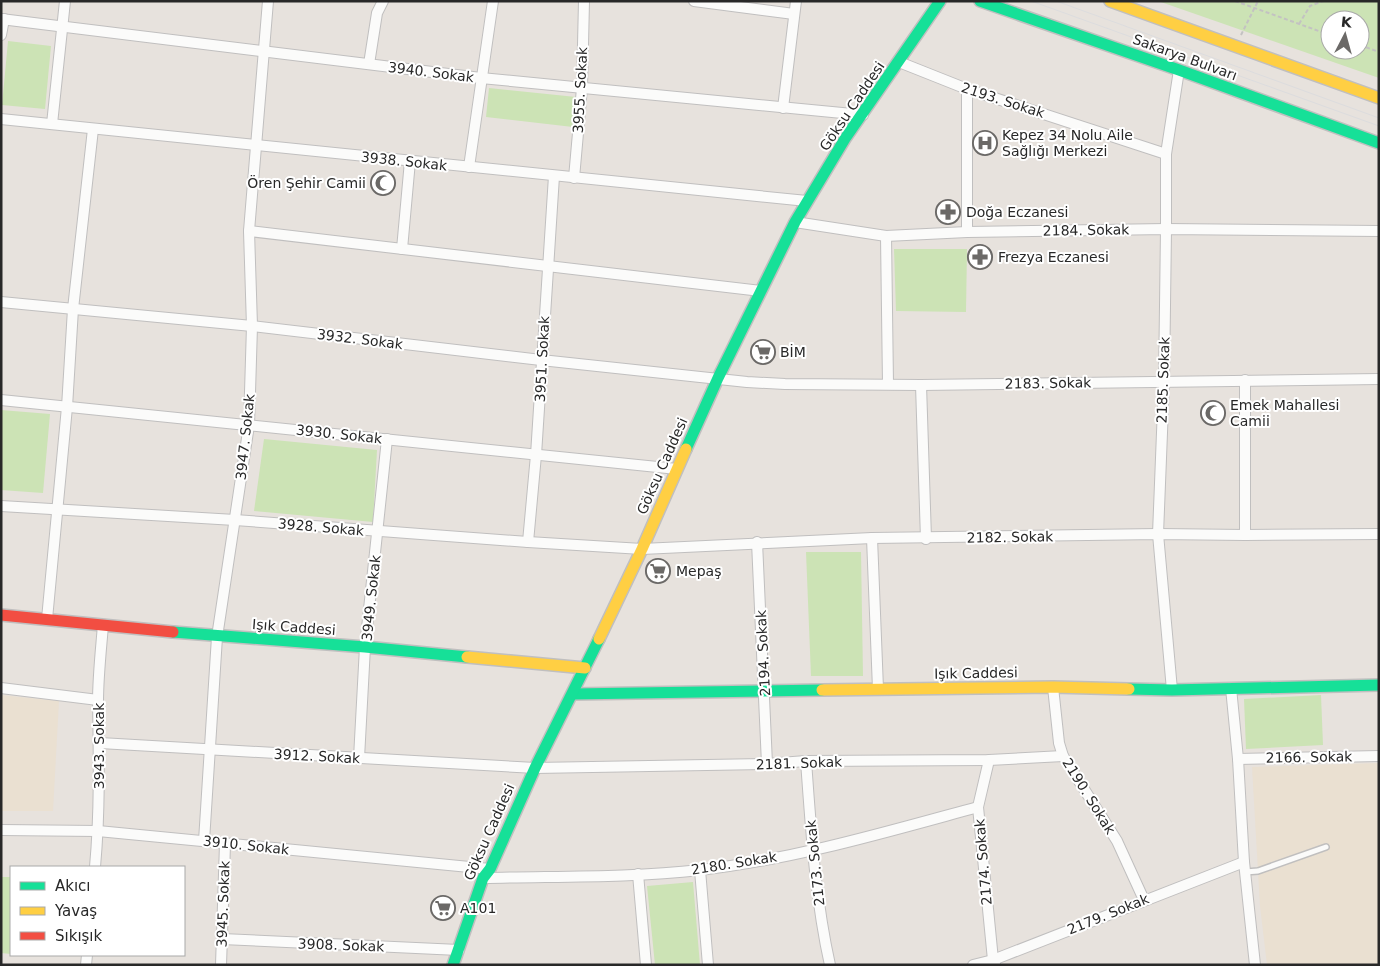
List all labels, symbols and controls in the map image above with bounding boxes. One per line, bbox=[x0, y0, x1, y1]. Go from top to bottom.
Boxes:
north arrow bbox=[1320, 10, 1370, 60]
text: K bbox=[1340, 14, 1354, 31]
street label: Sakarya Bulvarı bbox=[1131, 31, 1239, 83]
street label: 3955. Sokak bbox=[570, 45, 590, 134]
street label: Göksu Caddesi bbox=[816, 58, 888, 154]
street label: 3940. Sokak bbox=[387, 59, 476, 85]
street label: 2193. Sokak bbox=[959, 79, 1047, 121]
place label: Kepez 34 Nolu Aile Sağlığı Merkezi bbox=[1002, 127, 1133, 159]
hospital icon: Kepez 34 Nolu Aile Sağlığı Merkezi bbox=[972, 130, 998, 156]
street label: 3938. Sokak bbox=[360, 149, 449, 174]
mosque icon: Ören Şehir Camii bbox=[370, 170, 396, 196]
place label: Ören Şehir Camii bbox=[247, 174, 366, 191]
pharmacy icon: Doğa Eczanesi bbox=[935, 199, 961, 225]
place label: Doğa Eczanesi bbox=[966, 204, 1068, 220]
street label: 2184. Sokak bbox=[1043, 221, 1130, 239]
pharmacy icon: Frezya Eczanesi bbox=[967, 244, 993, 270]
place label: Frezya Eczanesi bbox=[998, 249, 1109, 265]
street label: 3951. Sokak bbox=[532, 314, 552, 403]
street label: 3932. Sokak bbox=[316, 326, 405, 352]
street label: 2185. Sokak bbox=[1153, 336, 1173, 424]
supermarket icon: BİM bbox=[750, 339, 776, 365]
place label: BİM bbox=[780, 343, 806, 360]
street label: 2183. Sokak bbox=[1005, 374, 1092, 392]
street label: 3947. Sokak bbox=[233, 392, 258, 481]
place label: Emek Mahallesi Camii bbox=[1230, 397, 1339, 429]
mosque icon: Emek Mahallesi Camii bbox=[1200, 400, 1226, 426]
street label: Göksu Caddesi bbox=[634, 415, 690, 517]
street label: 3930. Sokak bbox=[295, 422, 384, 447]
street label: 3928. Sokak bbox=[277, 515, 366, 539]
street label: 2182. Sokak bbox=[967, 528, 1054, 546]
street label: 3949. Sokak bbox=[359, 553, 384, 642]
supermarket icon: Mepaş bbox=[645, 558, 671, 584]
place label: Mepaş bbox=[676, 563, 721, 579]
street label: 2194. Sokak bbox=[753, 608, 773, 697]
street label: Işık Caddesi bbox=[252, 616, 336, 638]
street label: Işık Caddesi bbox=[934, 664, 1018, 682]
street label: 3943. Sokak bbox=[91, 702, 107, 789]
street label: 3912. Sokak bbox=[273, 746, 362, 766]
street label: 2166. Sokak bbox=[1266, 748, 1353, 766]
street label: 2181. Sokak bbox=[755, 753, 843, 773]
street label: 2190. Sokak bbox=[1059, 755, 1119, 838]
street label: Göksu Caddesi bbox=[461, 781, 517, 883]
street label: 2174. Sokak bbox=[971, 817, 995, 906]
street label: 2173. Sokak bbox=[802, 818, 827, 907]
street label: 3910. Sokak bbox=[202, 833, 291, 858]
street label: 2180. Sokak bbox=[690, 848, 779, 878]
street label: 3945. Sokak bbox=[213, 860, 233, 948]
legend bbox=[10, 866, 185, 956]
text: Akıcı bbox=[55, 877, 91, 895]
street label: 2179. Sokak bbox=[1065, 890, 1152, 938]
supermarket icon: A101 bbox=[430, 895, 456, 921]
place label: A101 bbox=[460, 900, 496, 916]
text: Yavaş bbox=[54, 902, 97, 920]
text: Sıkışık bbox=[55, 927, 103, 945]
street label: 3908. Sokak bbox=[297, 935, 385, 955]

